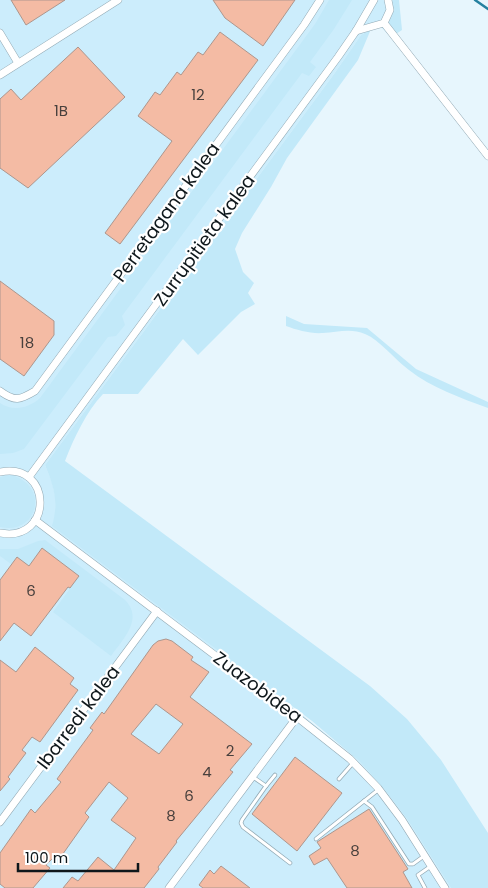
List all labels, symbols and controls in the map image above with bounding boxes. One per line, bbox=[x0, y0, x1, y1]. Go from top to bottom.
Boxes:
house number: 12 bbox=[191, 84, 205, 105]
house number: 1B bbox=[54, 100, 68, 121]
street label: Perretagana kalea bbox=[107, 137, 225, 287]
street label: Zurrupitieta kalea bbox=[148, 169, 260, 311]
house number: 18 bbox=[20, 332, 34, 353]
house number: 6 bbox=[26, 580, 36, 601]
street label: Zuazobidea bbox=[208, 645, 308, 729]
street label: Ibarredi kalea bbox=[31, 660, 125, 774]
house number: 2 bbox=[226, 740, 234, 761]
house number: 4 bbox=[202, 761, 212, 782]
house number: 6 bbox=[184, 785, 194, 806]
house number: 8 bbox=[166, 805, 176, 826]
scale bar bbox=[18, 840, 138, 872]
house number: 8 bbox=[350, 840, 360, 861]
text: 100 m bbox=[25, 847, 68, 868]

